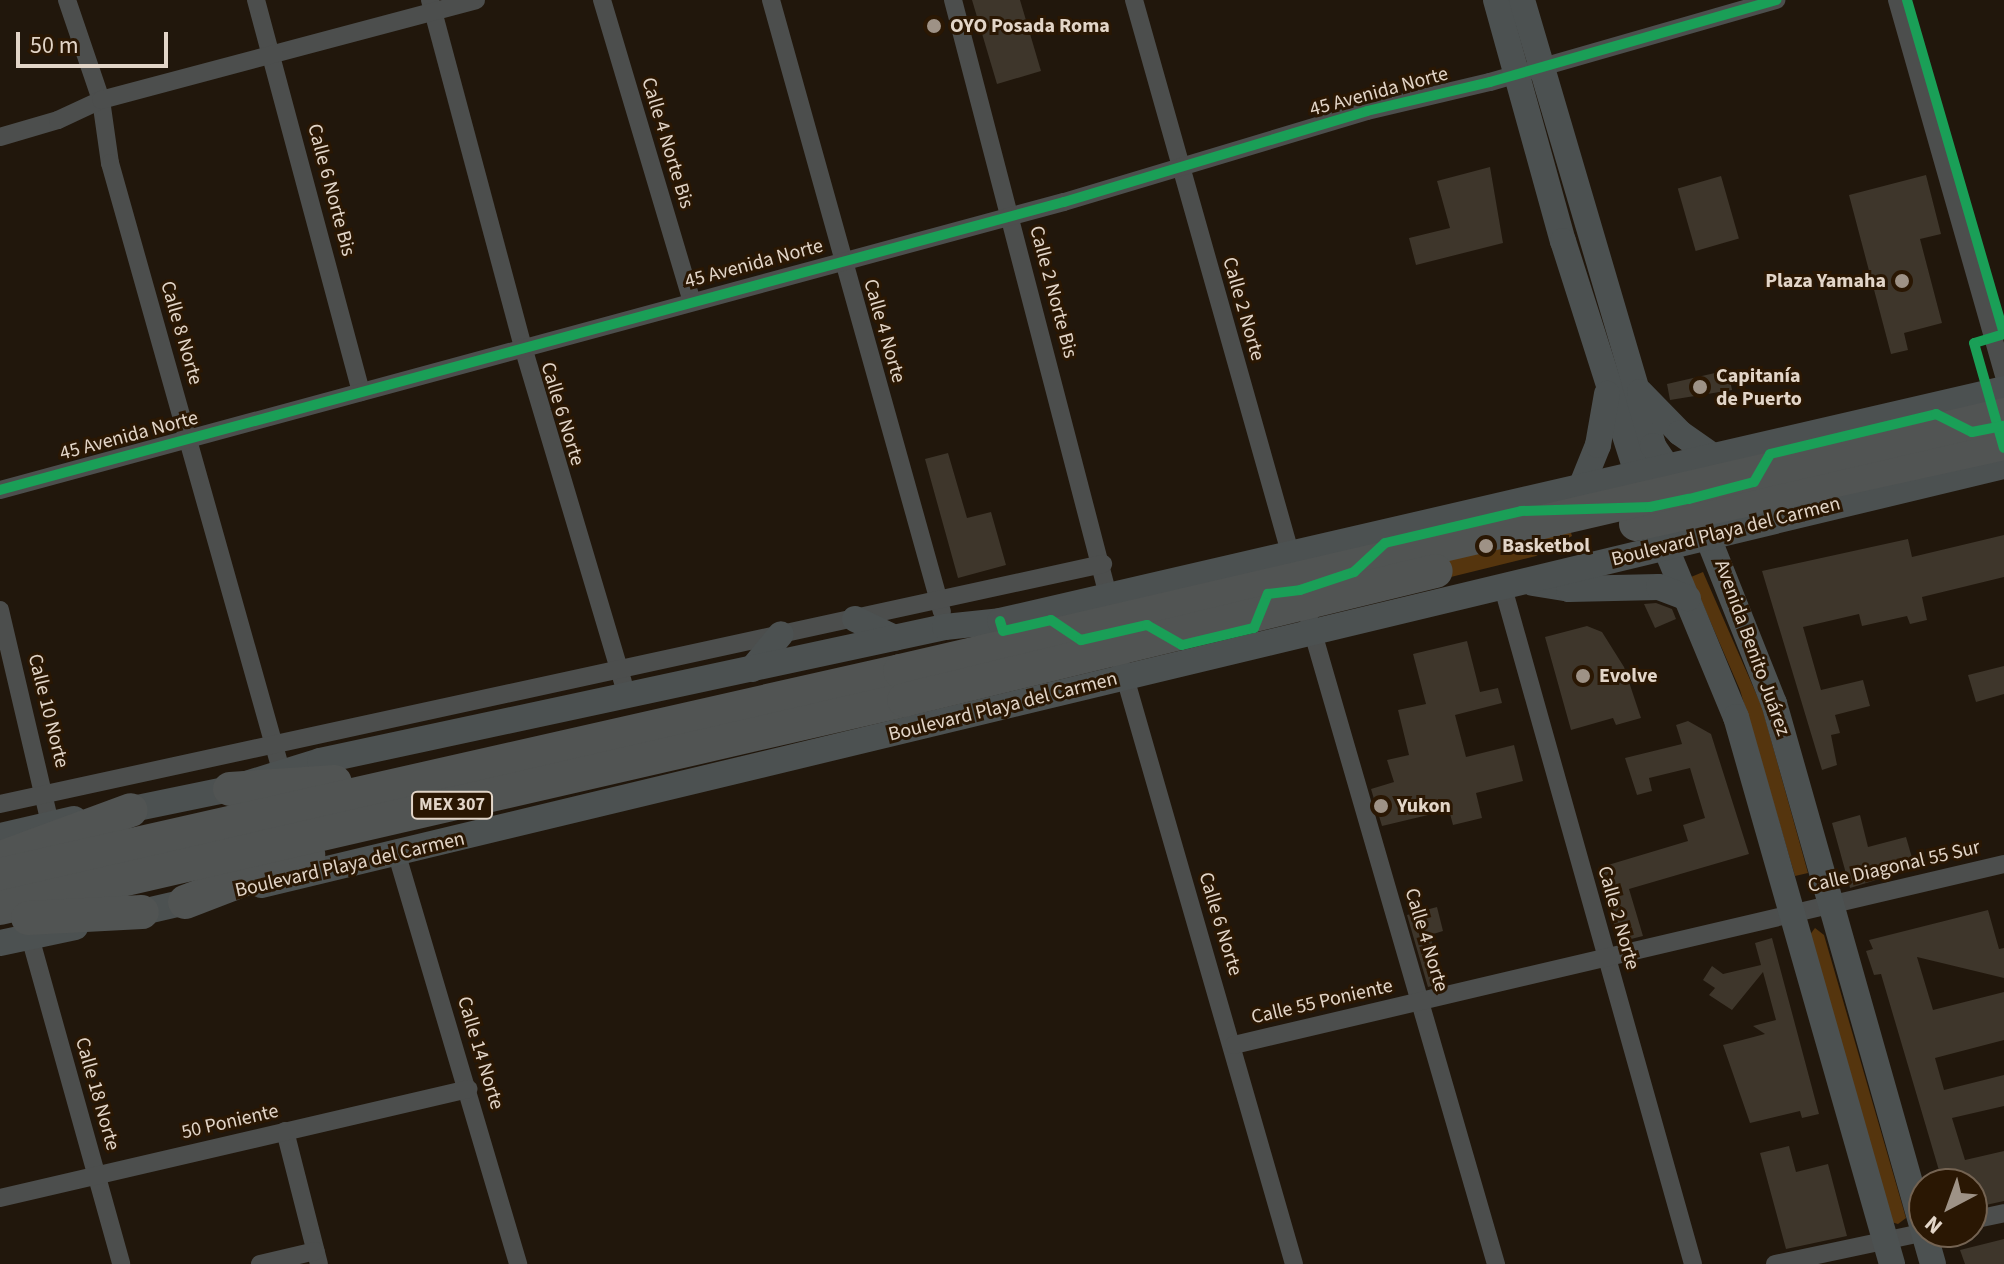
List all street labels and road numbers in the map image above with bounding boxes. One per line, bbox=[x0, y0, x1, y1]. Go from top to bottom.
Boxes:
street label: 45 Avenida Norte bbox=[1307, 62, 1451, 122]
street label: Calle 4 Norte Bis bbox=[636, 75, 698, 211]
street label: Calle 6 Norte Bis bbox=[302, 121, 360, 259]
street label: Calle 2 Norte Bis bbox=[1024, 223, 1082, 361]
street label: 45 Avenida Norte bbox=[682, 234, 826, 294]
street label: Calle 2 Norte bbox=[1217, 254, 1269, 364]
street label: Calle 4 Norte bbox=[858, 276, 910, 386]
street label: Calle 8 Norte bbox=[155, 278, 207, 388]
street label: Calle 6 Norte bbox=[535, 359, 589, 469]
street label: 45 Avenida Norte bbox=[57, 406, 201, 466]
street label: Boulevard Playa del Carmen bbox=[1609, 492, 1843, 572]
street label: Avenida Benito Juárez bbox=[1709, 557, 1795, 739]
street label: Calle 10 Norte bbox=[22, 652, 74, 770]
street label: Boulevard Playa del Carmen bbox=[886, 667, 1120, 747]
road number: MEX 307 bbox=[410, 791, 494, 819]
street label: Boulevard Playa del Carmen bbox=[233, 827, 467, 903]
street label: Calle Diagonal 55 Sur bbox=[1806, 836, 1982, 898]
street label: Calle 2 Norte bbox=[1592, 863, 1644, 973]
street label: Calle 6 Norte bbox=[1193, 869, 1247, 979]
street label: Calle 4 Norte bbox=[1399, 885, 1453, 995]
street label: Calle 55 Poniente bbox=[1249, 974, 1395, 1030]
street label: Calle 14 Norte bbox=[451, 994, 509, 1112]
street label: Calle 18 Norte bbox=[69, 1035, 125, 1153]
street label: 50 Poniente bbox=[179, 1099, 281, 1145]

